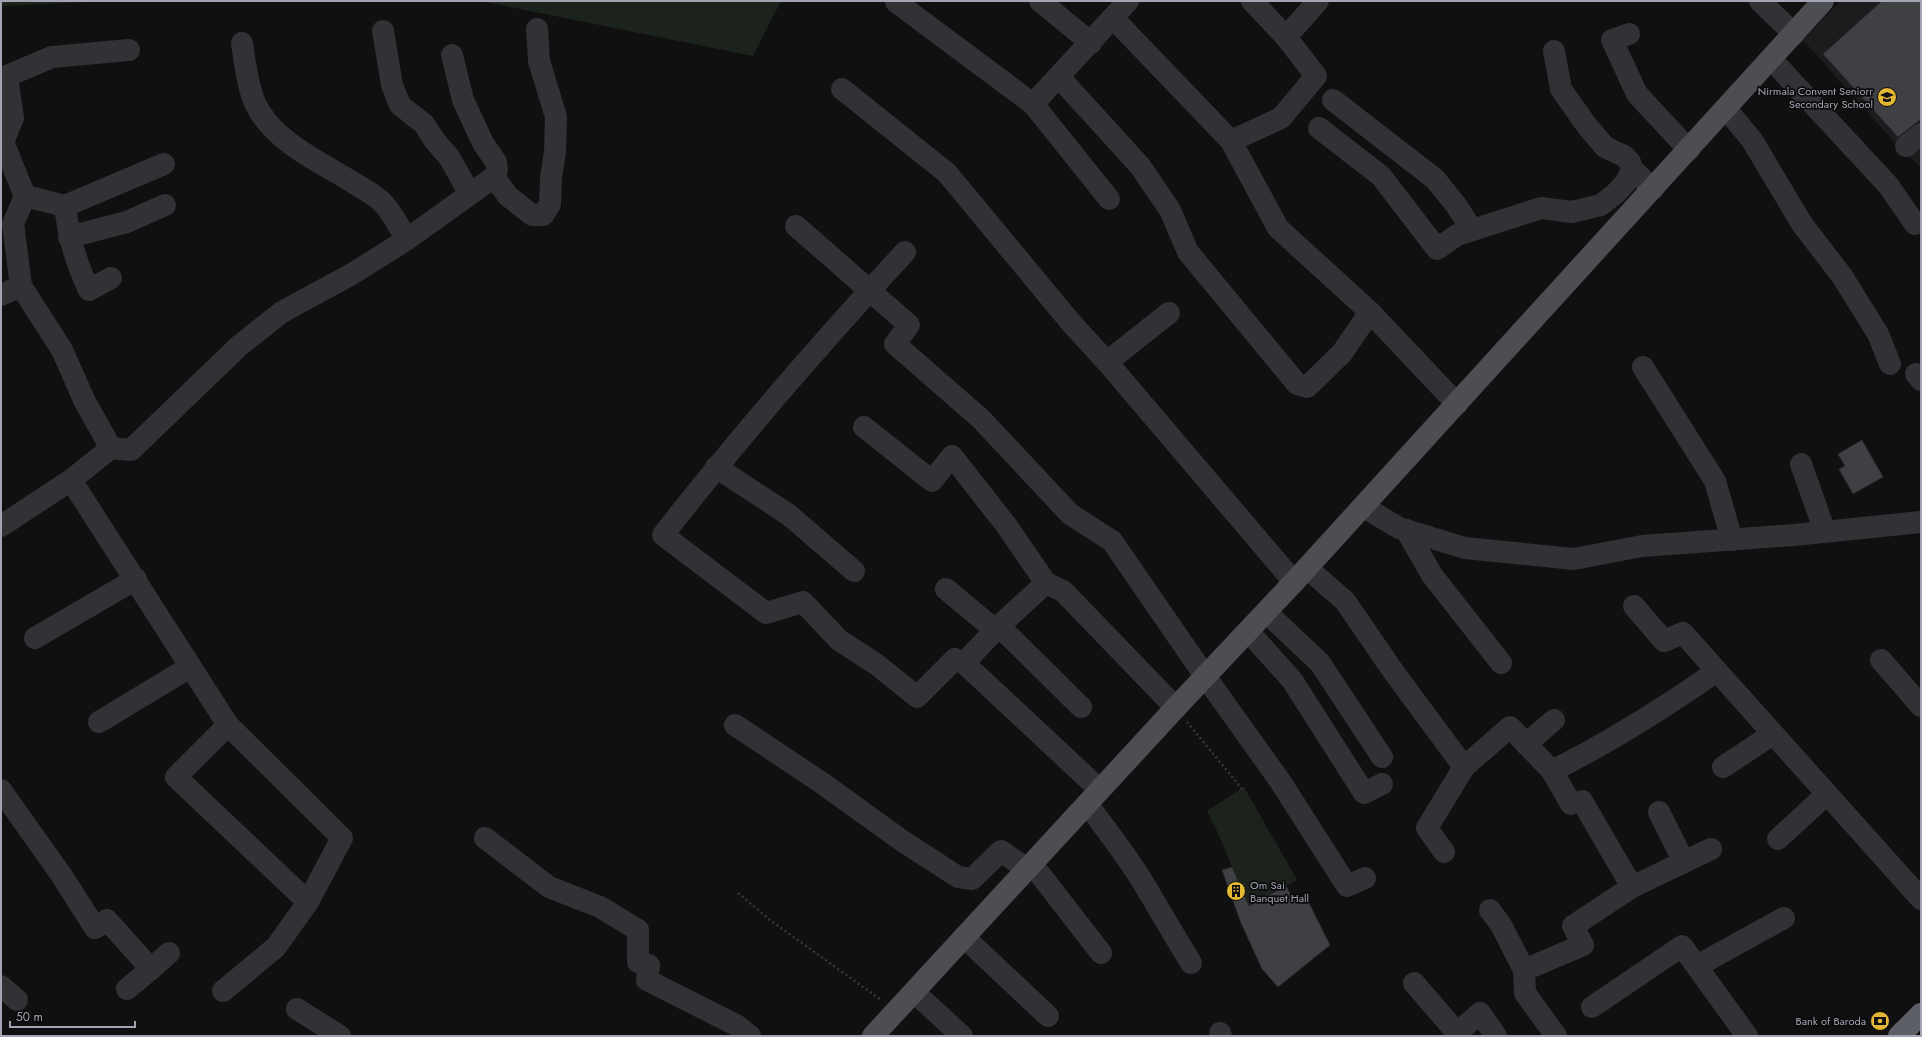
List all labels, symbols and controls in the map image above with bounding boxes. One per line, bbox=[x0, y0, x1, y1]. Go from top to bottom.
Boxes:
place label: Nirmala Convent Seniorr Secondary School bbox=[1758, 83, 1873, 112]
school or university icon: Nirmala Convent Seniorr Secondary School bbox=[1876, 86, 1898, 108]
place label: Om Sai Banquet Hall bbox=[1250, 877, 1309, 906]
building icon: Om Sai Banquet Hall bbox=[1225, 880, 1247, 902]
scale bar bbox=[10, 1003, 135, 1029]
text: 50 m bbox=[16, 1008, 43, 1026]
bank icon: Bank of Baroda bbox=[1869, 1010, 1891, 1032]
place label: Bank of Baroda bbox=[1796, 1013, 1866, 1029]

